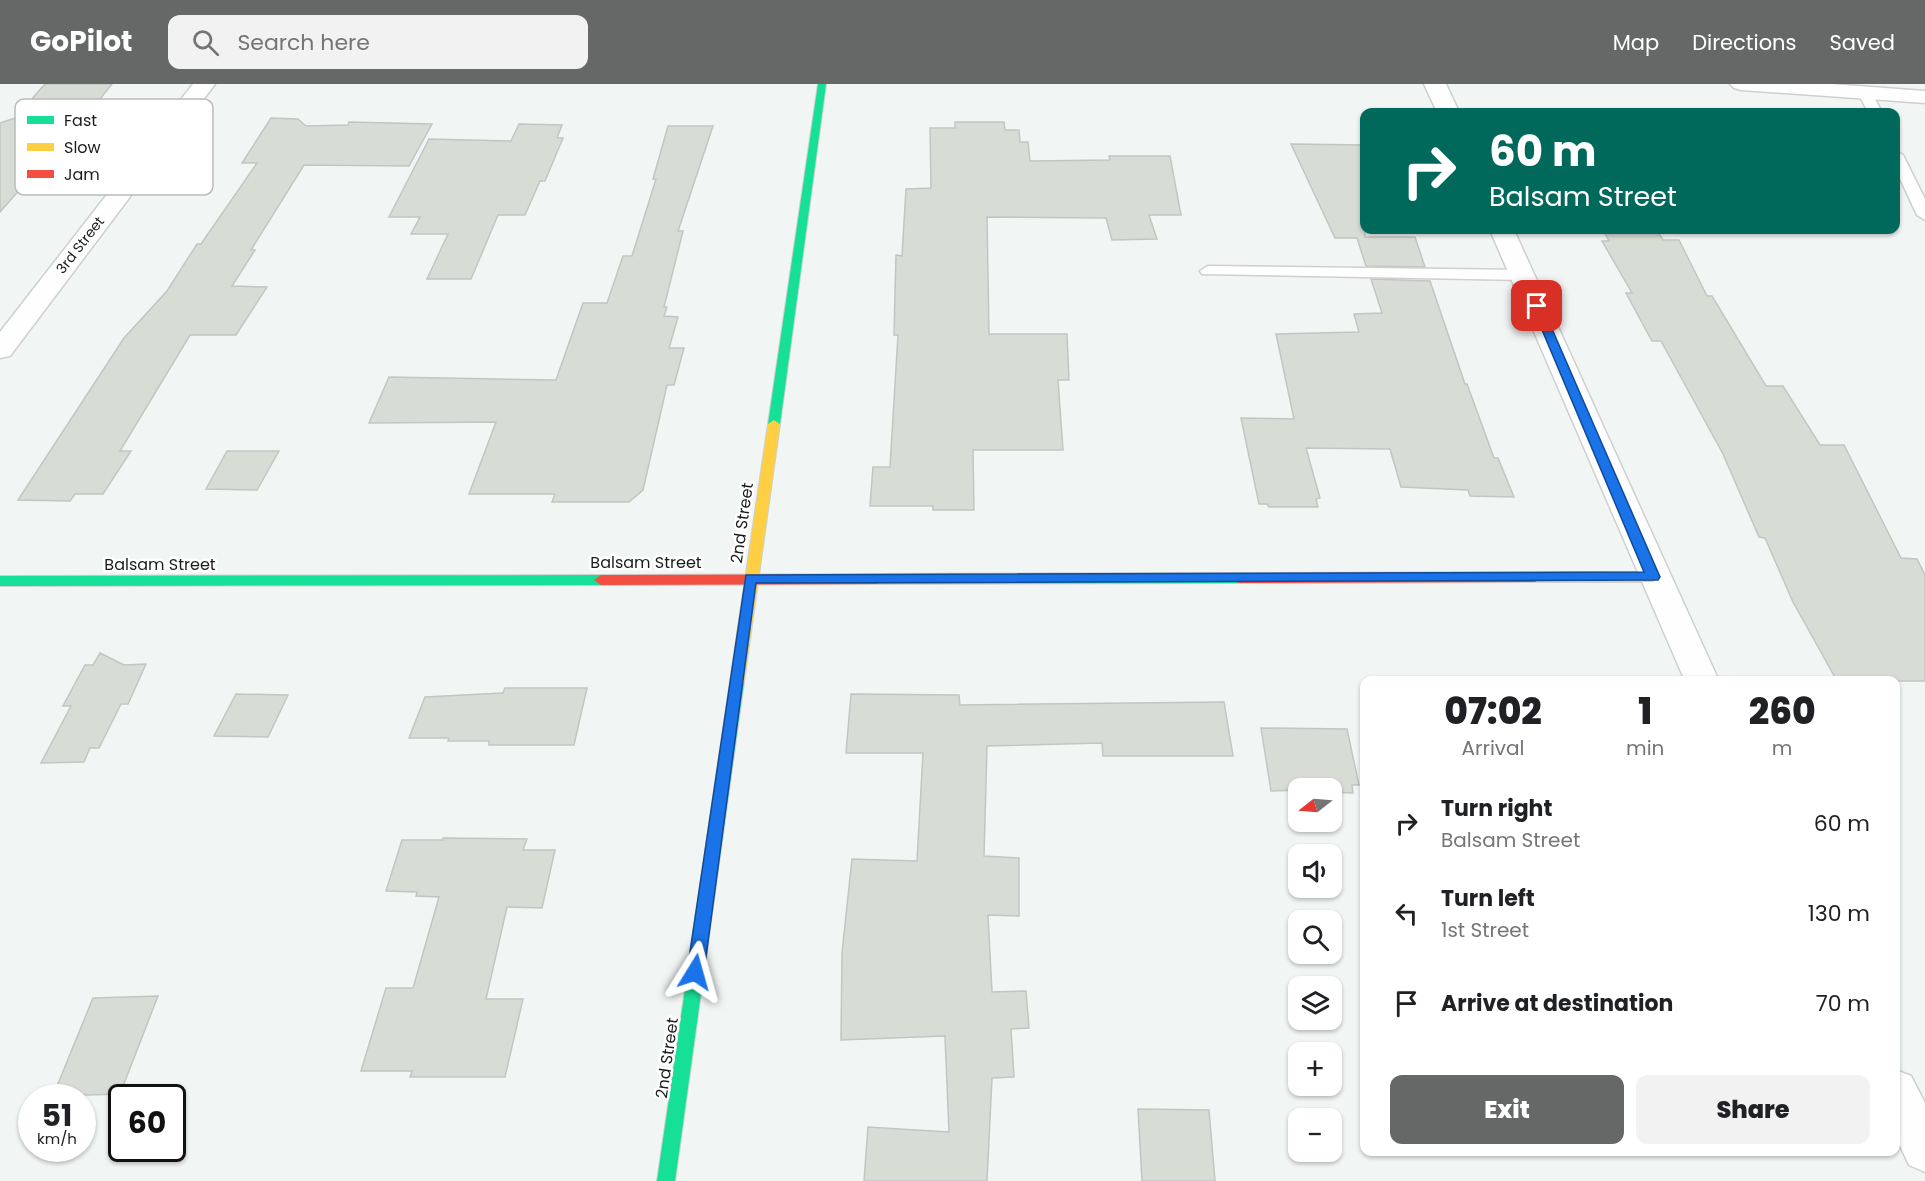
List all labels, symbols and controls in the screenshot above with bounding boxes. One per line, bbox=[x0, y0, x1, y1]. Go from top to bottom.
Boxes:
search box bbox=[168, 15, 588, 69]
text: GoPilot bbox=[30, 22, 132, 61]
icon: search bbox=[189, 26, 222, 59]
text: Search here bbox=[237, 27, 370, 58]
text: Map bbox=[1613, 28, 1659, 57]
text: Directions bbox=[1692, 28, 1796, 57]
text: Saved bbox=[1829, 28, 1895, 57]
legend bbox=[15, 99, 213, 195]
text: Fast bbox=[64, 109, 97, 132]
text: 60 m bbox=[1489, 122, 1597, 181]
icon: right bbox=[1390, 132, 1468, 210]
text: Slow bbox=[64, 136, 101, 159]
text: Jam bbox=[64, 163, 100, 186]
text: Balsam Street bbox=[1489, 178, 1677, 215]
street label: 3rd Street bbox=[51, 212, 109, 278]
pin bbox=[1511, 280, 1562, 331]
icon: arrive bbox=[1520, 289, 1553, 322]
street label: 2nd Street bbox=[725, 481, 759, 565]
street label: Balsam Street bbox=[590, 551, 702, 574]
street label: Balsam Street bbox=[104, 553, 216, 576]
text: 07:02 bbox=[1444, 686, 1542, 737]
text: 1 bbox=[1638, 686, 1652, 737]
text: 260 bbox=[1749, 686, 1816, 737]
text: Arrival bbox=[1462, 734, 1525, 762]
text: min bbox=[1626, 734, 1664, 762]
text: m bbox=[1772, 734, 1792, 762]
north arrow bbox=[1288, 778, 1342, 832]
map controls bbox=[1288, 778, 1342, 1162]
text: Turn right bbox=[1441, 793, 1552, 824]
icon: right bbox=[1390, 807, 1423, 840]
text: 60 m bbox=[1814, 808, 1870, 839]
text: Balsam Street bbox=[1441, 826, 1580, 854]
button: sound bbox=[1288, 844, 1342, 898]
text: Turn left bbox=[1441, 883, 1535, 914]
icon: left bbox=[1390, 897, 1423, 930]
text: 130 m bbox=[1808, 898, 1870, 929]
button: search bbox=[1288, 910, 1342, 964]
text: 1st Street bbox=[1441, 916, 1529, 944]
position arrow bbox=[663, 940, 727, 1004]
button: layers bbox=[1288, 976, 1342, 1030]
icon: arrive bbox=[1390, 987, 1423, 1020]
text: Arrive at destination bbox=[1441, 988, 1673, 1019]
text: 70 m bbox=[1816, 988, 1870, 1019]
street label: 2nd Street bbox=[650, 1016, 684, 1100]
button: + bbox=[1288, 1042, 1342, 1096]
button: Exit bbox=[1390, 1075, 1624, 1144]
button: Share bbox=[1636, 1075, 1870, 1144]
speed limit sign: 60 bbox=[108, 1084, 186, 1162]
text: 51 bbox=[42, 1094, 72, 1137]
button: − bbox=[1288, 1108, 1342, 1162]
text: km/h bbox=[37, 1128, 77, 1149]

